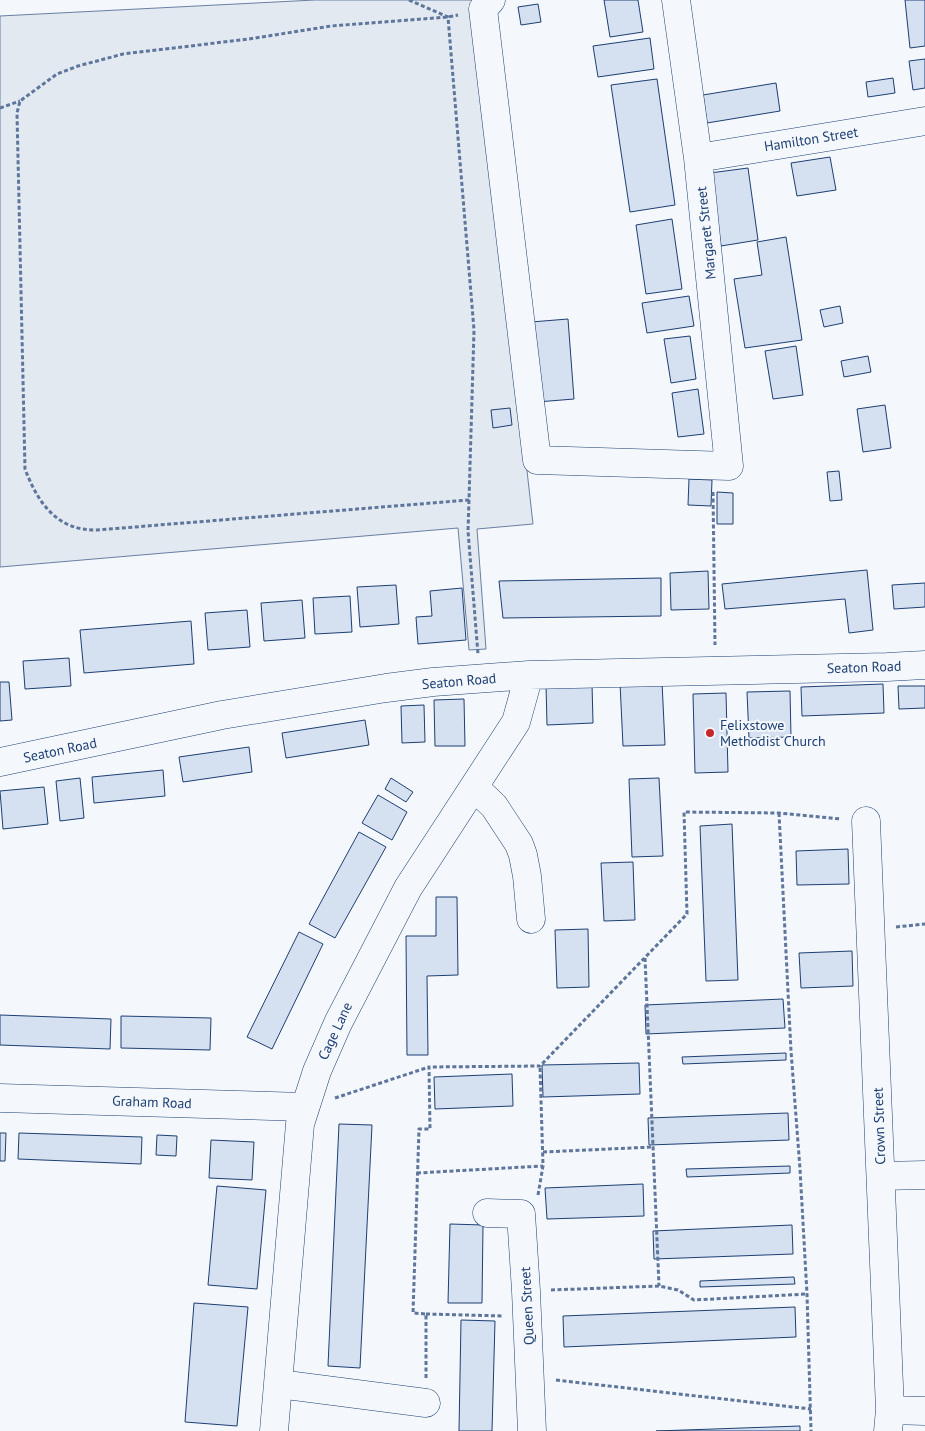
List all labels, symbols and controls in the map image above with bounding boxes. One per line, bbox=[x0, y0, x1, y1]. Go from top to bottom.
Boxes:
street label: Hamilton Street bbox=[763, 123, 859, 155]
street label: Margaret Street bbox=[692, 185, 720, 280]
street label: Seaton Road bbox=[826, 657, 902, 677]
street label: Seaton Road bbox=[421, 669, 497, 693]
place label: Felixstowe Methodist Church bbox=[720, 716, 826, 750]
marker: Felixstowe Methodist Church bbox=[704, 727, 716, 739]
street label: Seaton Road bbox=[22, 733, 98, 767]
street label: Cage Lane bbox=[314, 999, 356, 1063]
street label: Crown Street bbox=[869, 1087, 889, 1165]
street label: Graham Road bbox=[112, 1092, 192, 1112]
street label: Queen Street bbox=[516, 1266, 538, 1346]

